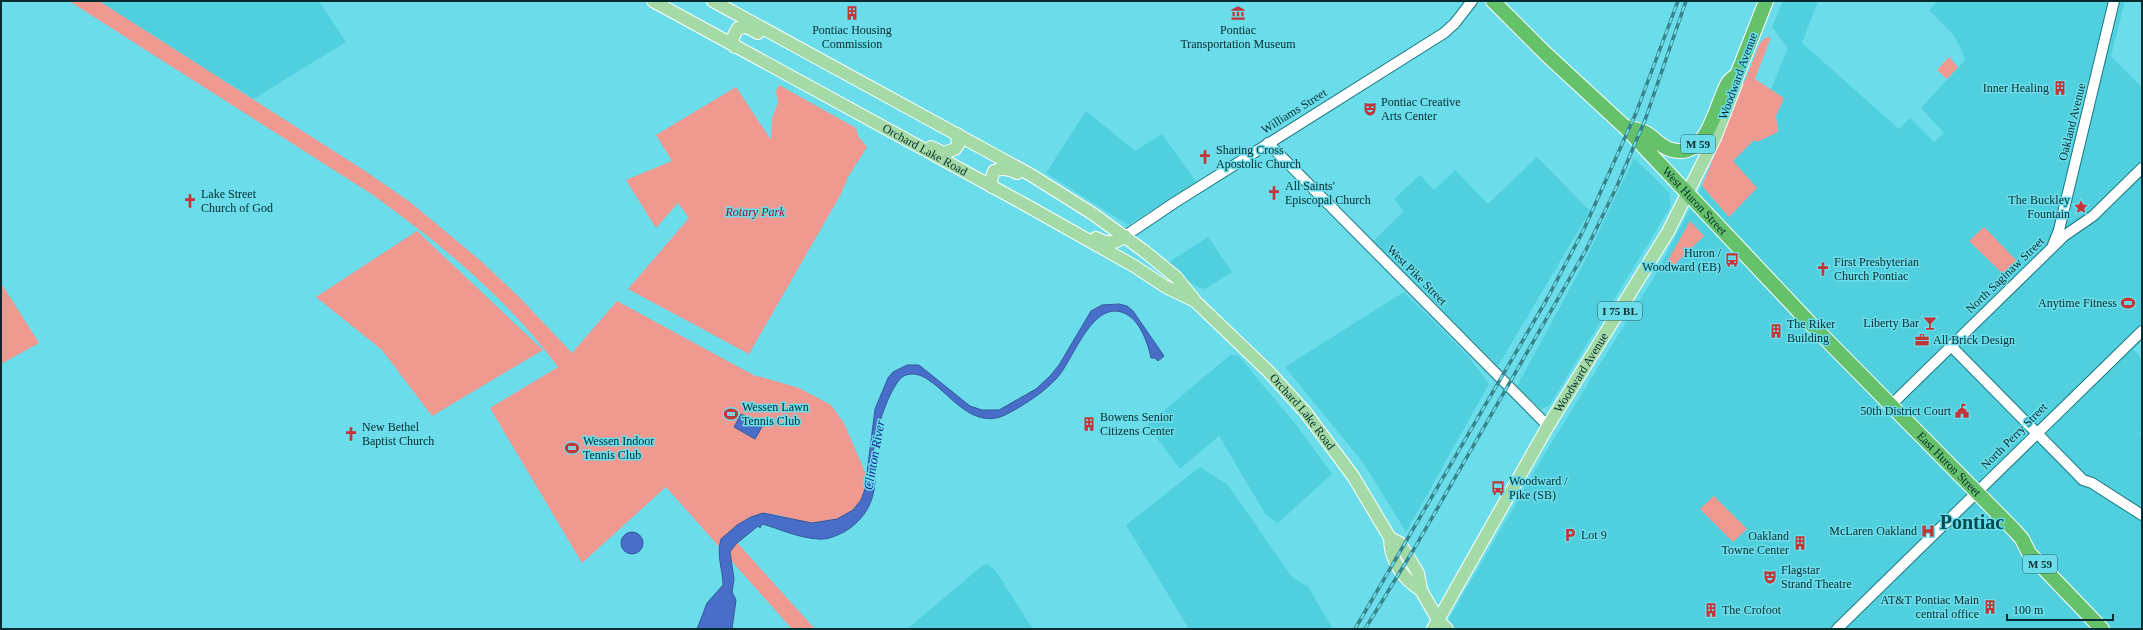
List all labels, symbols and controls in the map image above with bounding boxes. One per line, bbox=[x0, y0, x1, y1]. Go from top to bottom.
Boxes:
building icon: Pontiac Housing Commission bbox=[844, 5, 860, 21]
museum icon: Pontiac Transportation Museum bbox=[1230, 5, 1246, 21]
place label: Pontiac Housing Commission bbox=[812, 23, 892, 51]
place label: Pontiac Transportation Museum bbox=[1180, 23, 1296, 51]
street label: Woodward Avenue bbox=[1716, 31, 1760, 121]
building icon: Inner Healing bbox=[2052, 80, 2068, 96]
place label: Inner Healing bbox=[1983, 81, 2049, 95]
street label: Oakland Avenue bbox=[2056, 82, 2088, 162]
street label: Williams Street bbox=[1259, 85, 1330, 137]
place label: Pontiac Creative Arts Center bbox=[1381, 95, 1461, 123]
theatre icon: Pontiac Creative Arts Center bbox=[1362, 101, 1378, 117]
street label: Orchard Lake Road bbox=[880, 121, 970, 179]
road number: M 59 bbox=[1681, 135, 1715, 153]
place label: Sharing Cross Apostolic Church bbox=[1216, 143, 1301, 171]
church icon: Sharing Cross Apostolic Church bbox=[1197, 149, 1213, 165]
street label: West Huron Street bbox=[1659, 164, 1730, 238]
place label: All Saints' Episcopal Church bbox=[1285, 179, 1371, 207]
church icon: All Saints' Episcopal Church bbox=[1266, 185, 1282, 201]
place label: Lake Street Church of God bbox=[201, 187, 273, 215]
church icon: Lake Street Church of God bbox=[182, 193, 198, 209]
place label: The Buckley Fountain bbox=[2008, 193, 2070, 221]
place icon: The Buckley Fountain bbox=[2073, 199, 2089, 215]
park label: Rotary Park bbox=[725, 205, 785, 219]
street label: North Saginaw Street bbox=[1963, 234, 2048, 316]
street label: West Pike Street bbox=[1384, 242, 1450, 308]
place label: Huron / Woodward (EB) bbox=[1642, 246, 1722, 274]
bus stop icon: Huron / Woodward (EB) bbox=[1724, 252, 1740, 268]
place label: First Presbyterian Church Pontiac bbox=[1834, 255, 1919, 283]
church icon: First Presbyterian Church Pontiac bbox=[1815, 261, 1831, 277]
sports icon: Anytime Fitness bbox=[2120, 295, 2136, 311]
place label: Anytime Fitness bbox=[2038, 296, 2117, 310]
road number: I 75 BL bbox=[1598, 302, 1642, 320]
bar icon: Liberty Bar bbox=[1922, 315, 1938, 331]
place label: Liberty Bar bbox=[1863, 316, 1919, 330]
place label: The Riker Building bbox=[1787, 317, 1835, 345]
building icon: The Riker Building bbox=[1768, 323, 1784, 339]
street label: Woodward Avenue bbox=[1551, 330, 1611, 415]
office icon: All Brick Design bbox=[1914, 332, 1930, 348]
place label: All Brick Design bbox=[1933, 333, 2015, 347]
street label: Orchard Lake Road bbox=[1267, 371, 1338, 452]
street label: North Perry Street bbox=[1978, 399, 2051, 472]
place label: Wessen Lawn Tennis Club bbox=[742, 400, 809, 428]
public building icon: 50th District Court bbox=[1954, 403, 1970, 419]
place label: 50th District Court bbox=[1860, 404, 1952, 418]
sports icon: Wessen Lawn Tennis Club bbox=[723, 406, 739, 422]
place label: Bowens Senior Citizens Center bbox=[1100, 410, 1174, 438]
building icon: Bowens Senior Citizens Center bbox=[1081, 416, 1097, 432]
water label: Clinton River bbox=[860, 418, 888, 491]
place label: New Bethel Baptist Church bbox=[362, 420, 434, 448]
church icon: New Bethel Baptist Church bbox=[343, 426, 359, 442]
street label: East Huron Street bbox=[1914, 429, 1984, 500]
place label: Wessen Indoor Tennis Club bbox=[583, 434, 654, 462]
sports icon: Wessen Indoor Tennis Club bbox=[564, 440, 580, 456]
place label: Woodward / Pike (SB) bbox=[1509, 474, 1568, 502]
bus stop icon: Woodward / Pike (SB) bbox=[1490, 480, 1506, 496]
district label: Pontiac bbox=[1940, 511, 2004, 533]
hospital icon: McLaren Oakland bbox=[1920, 523, 1936, 539]
place label: McLaren Oakland bbox=[1829, 524, 1917, 538]
parking icon: Lot 9 bbox=[1562, 527, 1578, 543]
place label: Lot 9 bbox=[1581, 528, 1607, 542]
place label: Oakland Towne Center bbox=[1722, 529, 1789, 557]
building icon: Oakland Towne Center bbox=[1792, 535, 1808, 551]
road number: M 59 bbox=[2023, 555, 2057, 573]
place label: Flagstar Strand Theatre bbox=[1781, 563, 1852, 591]
theatre icon: Flagstar Strand Theatre bbox=[1762, 569, 1778, 585]
place label: AT&T Pontiac Main central office bbox=[1881, 593, 1979, 621]
scale bar bbox=[2007, 596, 2113, 622]
building icon: AT&T Pontiac Main central office bbox=[1982, 599, 1998, 615]
building icon: The Crofoot bbox=[1703, 602, 1719, 618]
place label: The Crofoot bbox=[1722, 603, 1782, 617]
text: 100 m bbox=[2013, 603, 2044, 617]

